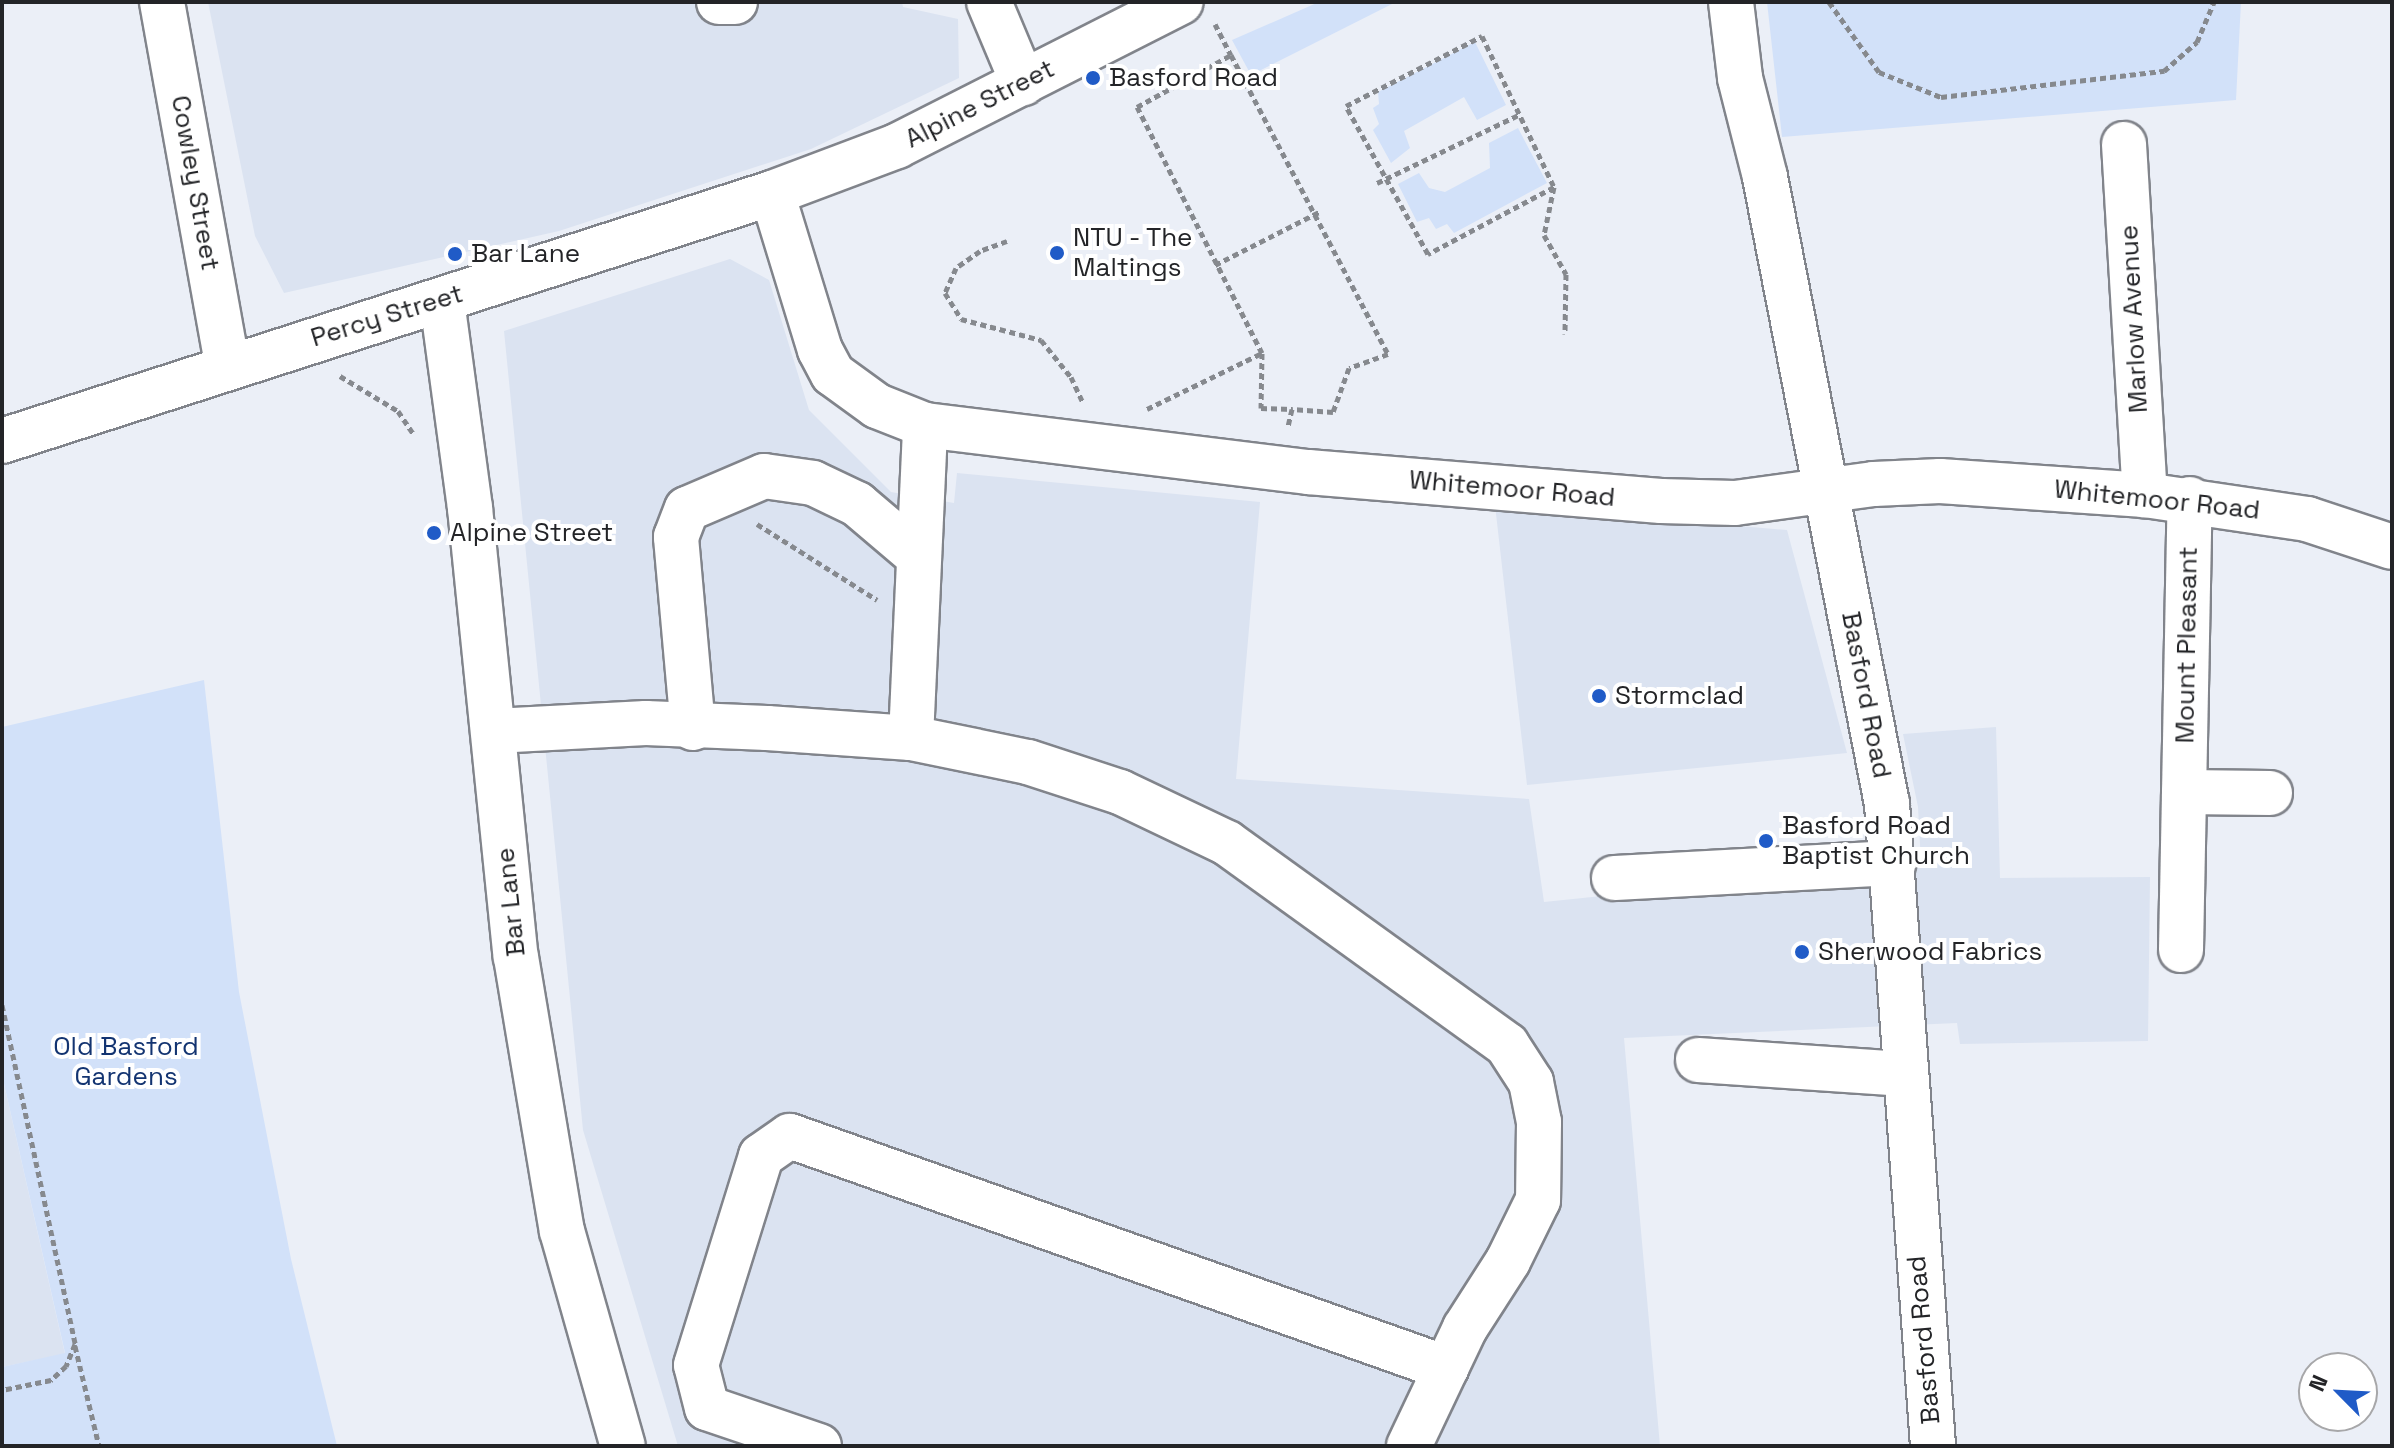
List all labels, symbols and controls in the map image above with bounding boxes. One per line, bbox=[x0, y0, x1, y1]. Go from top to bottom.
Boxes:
street label: Alpine Street bbox=[900, 53, 1060, 155]
place label: Basford Road bbox=[1109, 62, 1278, 94]
marker: Basford Road bbox=[1084, 69, 1102, 87]
street label: Cowley Street bbox=[164, 93, 226, 273]
place label: NTU - The Maltings bbox=[1073, 222, 1195, 284]
street label: Marlow Avenue bbox=[2113, 224, 2155, 414]
place label: Bar Lane bbox=[471, 238, 580, 270]
marker: NTU - The Maltings bbox=[1048, 244, 1066, 262]
marker: Bar Lane bbox=[446, 245, 464, 263]
street label: Percy Street bbox=[307, 278, 467, 354]
street label: Whitemoor Road bbox=[1408, 464, 1616, 514]
street label: Whitemoor Road bbox=[2053, 474, 2261, 526]
place label: Alpine Street bbox=[450, 517, 613, 549]
marker: Alpine Street bbox=[425, 524, 443, 542]
street label: Mount Pleasant bbox=[2170, 546, 2204, 744]
street label: Basford Road bbox=[1835, 609, 1897, 781]
place label: Stormclad bbox=[1615, 680, 1744, 712]
marker: Stormclad bbox=[1590, 687, 1608, 705]
place label: Basford Road Baptist Church bbox=[1782, 810, 1970, 872]
marker: Basford Road Baptist Church bbox=[1757, 832, 1775, 850]
street label: Bar Lane bbox=[490, 846, 532, 958]
place label: Sherwood Fabrics bbox=[1818, 936, 2042, 968]
marker: Sherwood Fabrics bbox=[1793, 943, 1811, 961]
park label: Old Basford Gardens bbox=[53, 1031, 199, 1092]
street label: Basford Road bbox=[1901, 1254, 1947, 1426]
north arrow bbox=[2298, 1352, 2378, 1432]
text: N bbox=[2302, 1371, 2334, 1395]

